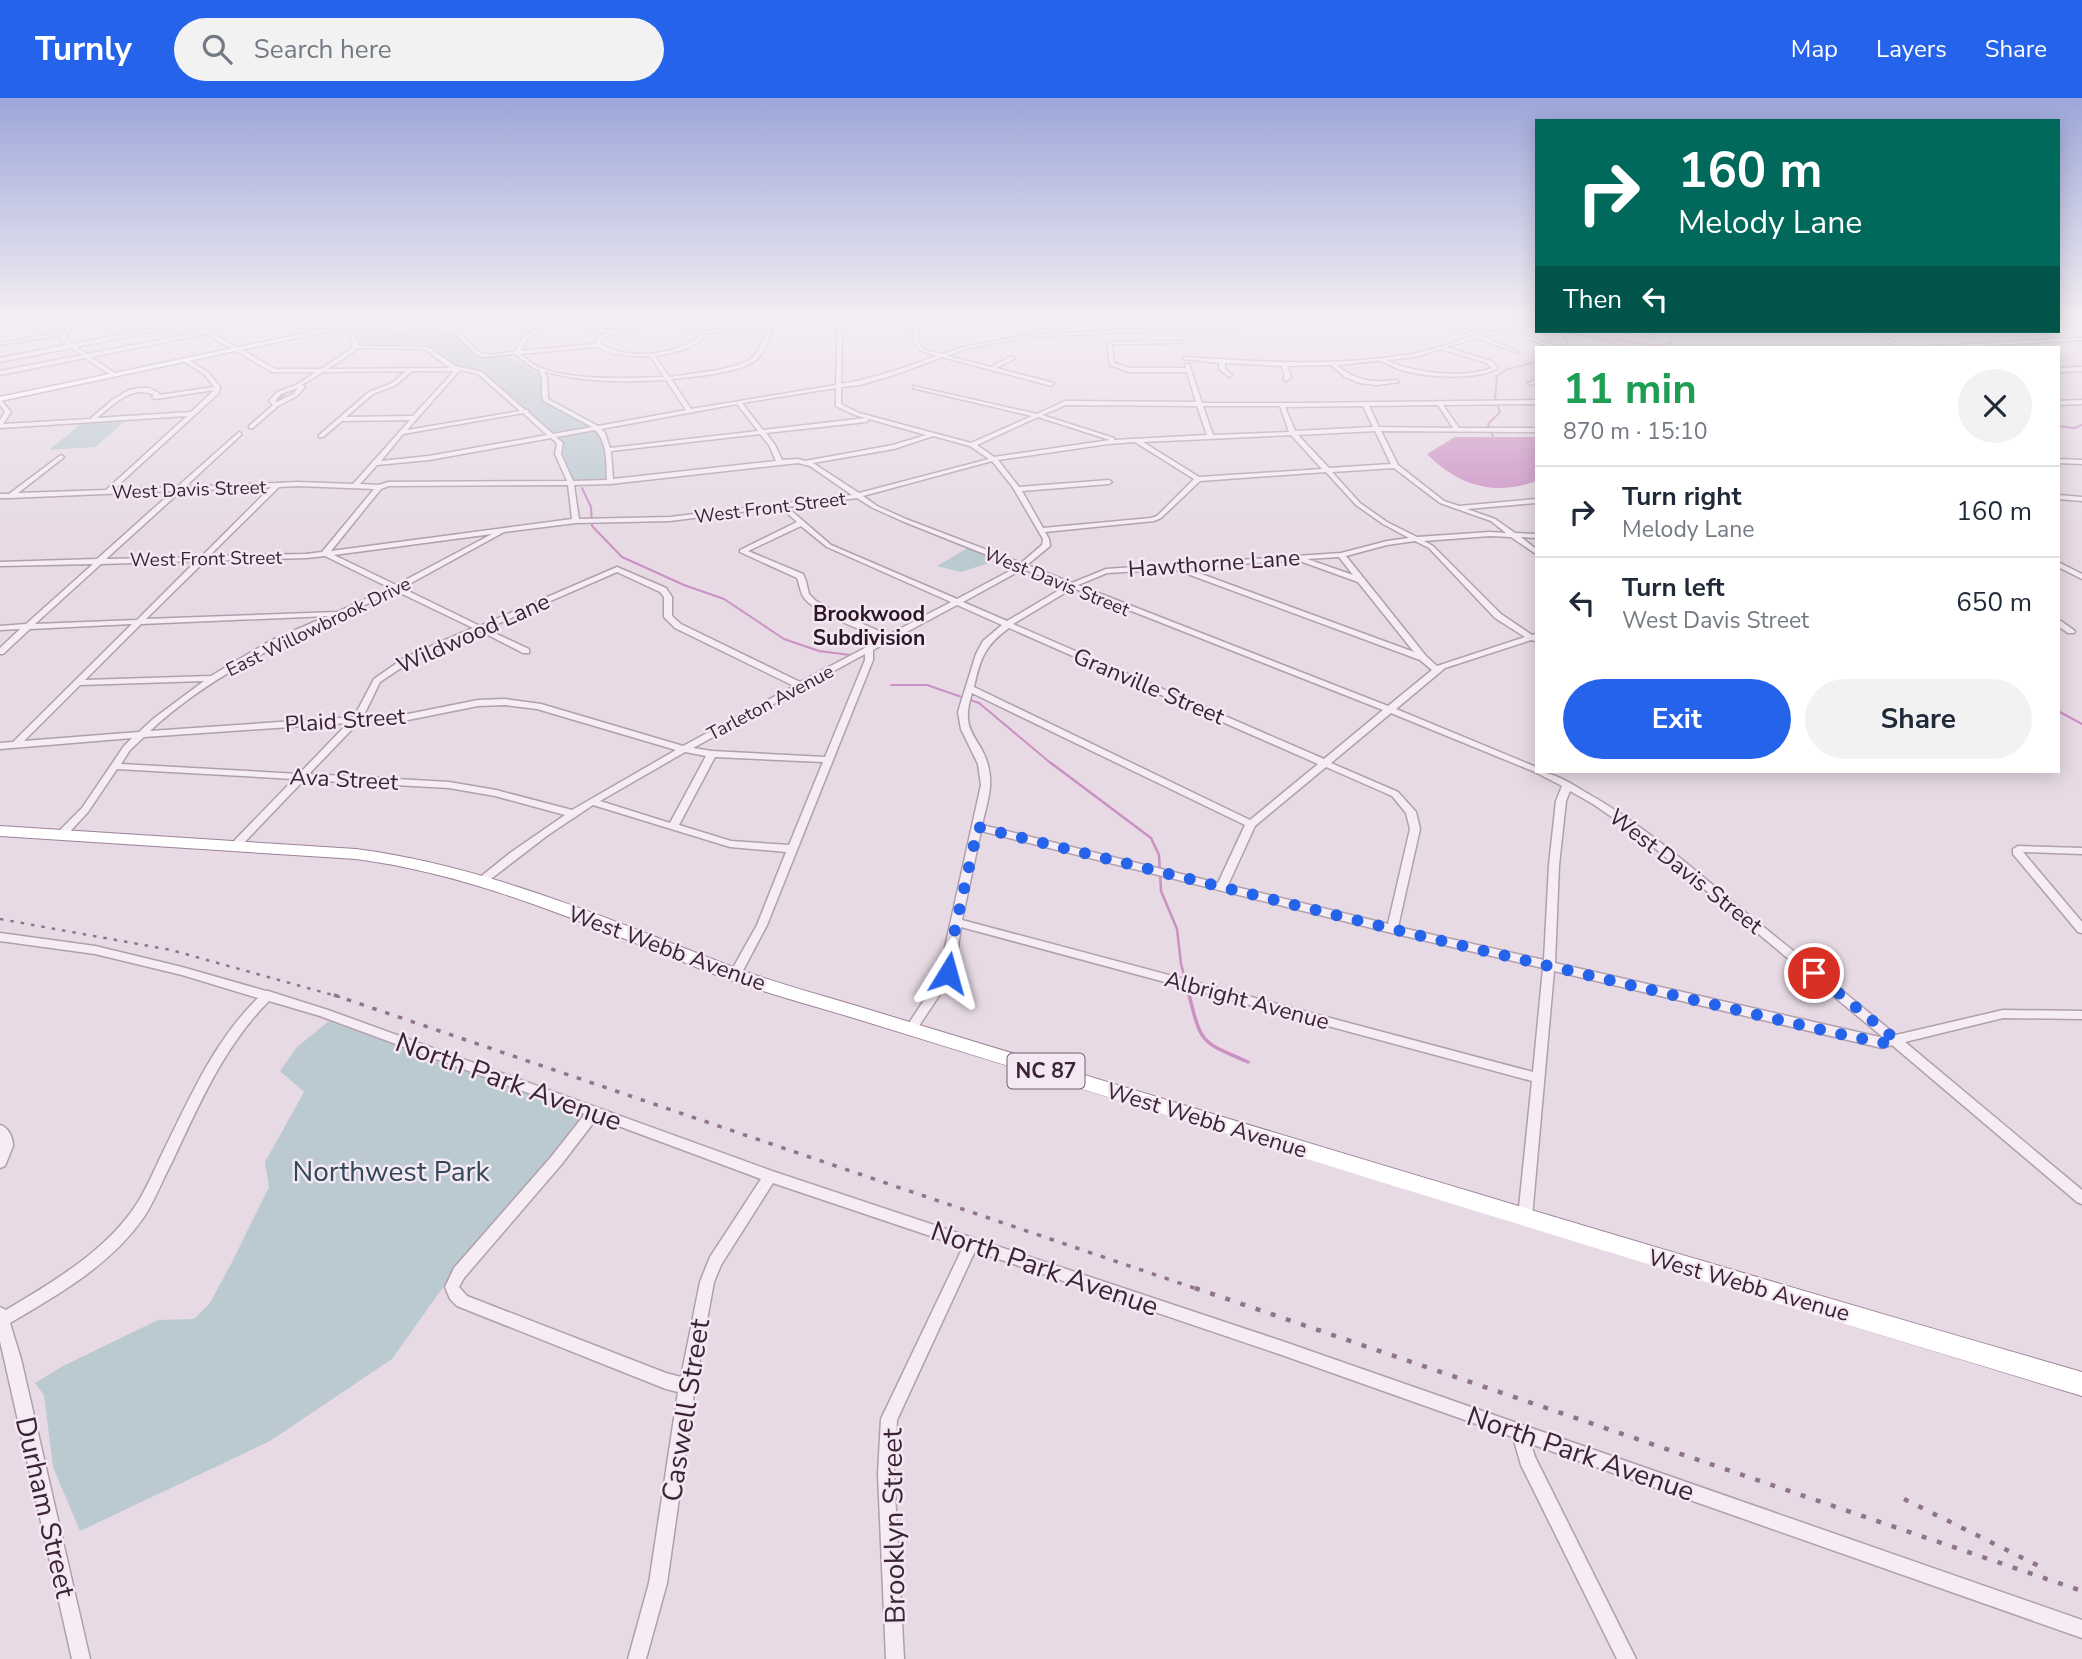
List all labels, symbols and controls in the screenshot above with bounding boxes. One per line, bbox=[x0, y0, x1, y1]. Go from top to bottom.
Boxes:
search box bbox=[174, 18, 664, 81]
text: Turnly bbox=[35, 27, 132, 72]
icon: search bbox=[198, 30, 236, 68]
text: Search here bbox=[254, 32, 392, 67]
text: Map bbox=[1791, 33, 1838, 65]
text: Layers bbox=[1876, 33, 1947, 65]
text: Share bbox=[1985, 33, 2047, 65]
text: 160 m bbox=[1678, 137, 1822, 204]
icon: right bbox=[1563, 147, 1654, 238]
text: Melody Lane bbox=[1678, 201, 1862, 244]
icon: left bbox=[1636, 280, 1674, 318]
text: Then bbox=[1563, 282, 1622, 317]
text: 11 min bbox=[1563, 361, 1697, 418]
button: close bbox=[1958, 369, 2032, 443]
text: 870 m · 15:10 bbox=[1563, 416, 1708, 447]
street label: West Davis Street bbox=[111, 474, 267, 506]
text: Turn right bbox=[1622, 479, 1741, 514]
street label: West Front Street bbox=[693, 486, 848, 530]
icon: right bbox=[1563, 493, 1601, 531]
text: 160 m bbox=[1956, 494, 2032, 529]
text: Melody Lane bbox=[1622, 514, 1755, 545]
street label: West Davis Street bbox=[980, 541, 1133, 623]
street label: Hawthorne Lane bbox=[1127, 542, 1301, 585]
street label: West Front Street bbox=[130, 545, 283, 573]
text: Turn left bbox=[1622, 570, 1725, 605]
street label: East Willowbrook Drive bbox=[222, 571, 415, 683]
icon: left bbox=[1563, 584, 1601, 622]
text: 650 m bbox=[1956, 585, 2032, 620]
street label: Wildwood Lane bbox=[392, 586, 555, 681]
district label: Brookwood Subdivision bbox=[813, 600, 925, 652]
text: West Davis Street bbox=[1622, 605, 1809, 636]
street label: Granville Street bbox=[1068, 641, 1230, 733]
street label: Tarleton Avenue bbox=[703, 659, 838, 747]
button: Exit bbox=[1563, 679, 1791, 759]
button: Share bbox=[1805, 679, 2032, 759]
street label: Plaid Street bbox=[284, 701, 407, 740]
street label: Ava Street bbox=[289, 761, 400, 798]
street label: West Davis Street bbox=[1602, 802, 1770, 942]
street label: West Webb Avenue bbox=[564, 898, 770, 999]
position arrow bbox=[911, 936, 985, 1010]
pin bbox=[1784, 943, 1844, 1003]
icon: arrive bbox=[1795, 954, 1833, 992]
street label: Albright Avenue bbox=[1161, 964, 1333, 1037]
street label: North Park Avenue bbox=[390, 1023, 627, 1141]
road number: NC 87 bbox=[1007, 1054, 1084, 1088]
street label: West Webb Avenue bbox=[1103, 1075, 1311, 1166]
park label: Northwest Park bbox=[292, 1153, 491, 1191]
street label: North Park Avenue bbox=[926, 1212, 1164, 1326]
street label: West Webb Avenue bbox=[1644, 1242, 1853, 1329]
street label: Caswell Street bbox=[653, 1316, 719, 1504]
street label: North Park Avenue bbox=[1462, 1397, 1700, 1511]
street label: Durham Street bbox=[6, 1413, 84, 1602]
street label: Brooklyn Street bbox=[873, 1428, 915, 1624]

